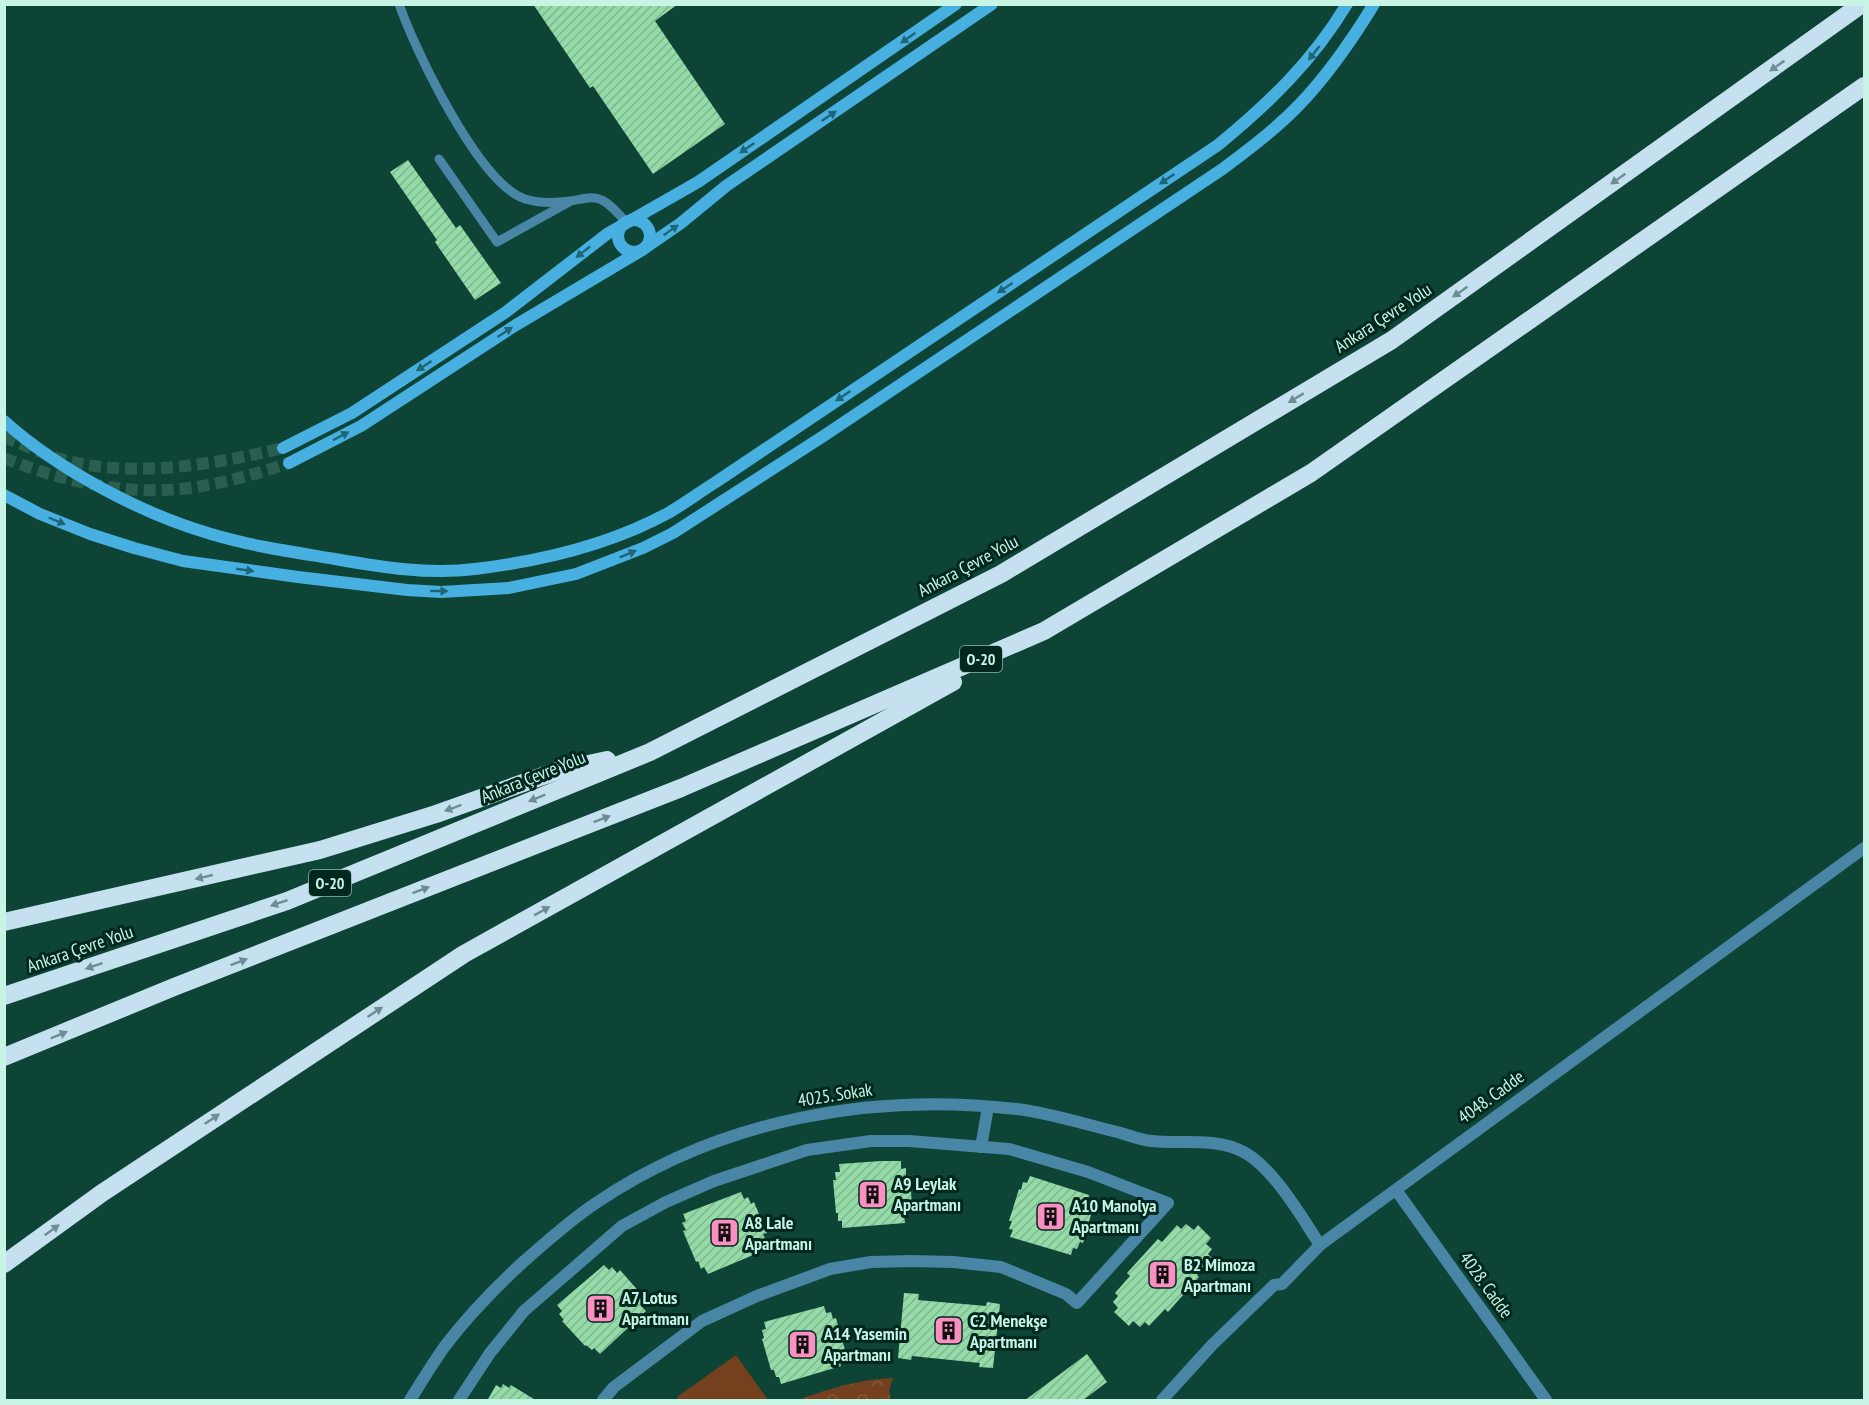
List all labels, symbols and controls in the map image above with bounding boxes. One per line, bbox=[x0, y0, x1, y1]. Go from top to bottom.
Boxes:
one-way arrow bbox=[900, 32, 916, 43]
one-way arrow bbox=[1308, 45, 1321, 61]
one-way arrow bbox=[1770, 60, 1786, 72]
one-way arrow bbox=[821, 111, 837, 122]
one-way arrow bbox=[740, 142, 756, 154]
one-way arrow bbox=[1611, 173, 1627, 185]
one-way arrow bbox=[1159, 174, 1175, 185]
one-way arrow bbox=[663, 224, 679, 236]
one-way arrow bbox=[575, 246, 591, 259]
street label: Ankara Çevre Yolu bbox=[1330, 278, 1435, 357]
one-way arrow bbox=[998, 282, 1014, 294]
one-way arrow bbox=[1452, 286, 1468, 298]
one-way arrow bbox=[497, 327, 513, 338]
one-way arrow bbox=[416, 360, 433, 371]
one-way arrow bbox=[835, 390, 851, 402]
one-way arrow bbox=[1288, 392, 1304, 403]
one-way arrow bbox=[332, 431, 349, 441]
one-way arrow bbox=[48, 517, 66, 526]
street label: Ankara Çevre Yolu bbox=[913, 529, 1022, 602]
one-way arrow bbox=[620, 549, 638, 559]
one-way arrow bbox=[236, 565, 255, 574]
one-way arrow bbox=[429, 587, 448, 596]
road number: O-20 bbox=[960, 646, 1002, 672]
street label: Ankara Çevre Yolu bbox=[477, 745, 588, 808]
one-way arrow bbox=[528, 793, 546, 803]
one-way arrow bbox=[444, 804, 462, 814]
one-way arrow bbox=[593, 814, 611, 823]
road number: O-20 bbox=[309, 870, 351, 896]
one-way arrow bbox=[195, 873, 214, 882]
one-way arrow bbox=[412, 885, 430, 895]
one-way arrow bbox=[270, 899, 288, 909]
one-way arrow bbox=[534, 906, 551, 916]
street label: Ankara Çevre Yolu bbox=[24, 920, 136, 977]
one-way arrow bbox=[230, 956, 248, 966]
one-way arrow bbox=[85, 961, 103, 971]
one-way arrow bbox=[367, 1007, 383, 1018]
one-way arrow bbox=[50, 1030, 68, 1040]
street label: 4048. Cadde bbox=[1453, 1065, 1528, 1128]
street label: 4025. Sokak bbox=[796, 1077, 874, 1112]
one-way arrow bbox=[204, 1114, 221, 1125]
place label: A9 Leylak Apartmanı bbox=[893, 1172, 961, 1216]
building icon: A9 Leylak Apartmanı bbox=[857, 1178, 889, 1210]
place label: A10 Manolya Apartmanı bbox=[1071, 1194, 1156, 1238]
building icon: A10 Manolya Apartmanı bbox=[1035, 1200, 1067, 1232]
place label: A8 Lale Apartmanı bbox=[744, 1211, 812, 1255]
building icon: A8 Lale Apartmanı bbox=[708, 1217, 740, 1249]
one-way arrow bbox=[43, 1224, 59, 1236]
street label: 4028. Cadde bbox=[1455, 1247, 1518, 1322]
place label: B2 Mimoza Apartmanı bbox=[1183, 1253, 1255, 1297]
building icon: B2 Mimoza Apartmanı bbox=[1147, 1259, 1179, 1291]
place label: A7 Lotus Apartmanı bbox=[621, 1286, 689, 1330]
building icon: A7 Lotus Apartmanı bbox=[585, 1292, 617, 1324]
place label: C2 Menekşe Apartmanı bbox=[969, 1309, 1048, 1353]
building icon: C2 Menekşe Apartmanı bbox=[933, 1315, 965, 1347]
place label: A14 Yasemin Apartmanı bbox=[823, 1322, 907, 1366]
building icon: A14 Yasemin Apartmanı bbox=[787, 1328, 819, 1360]

